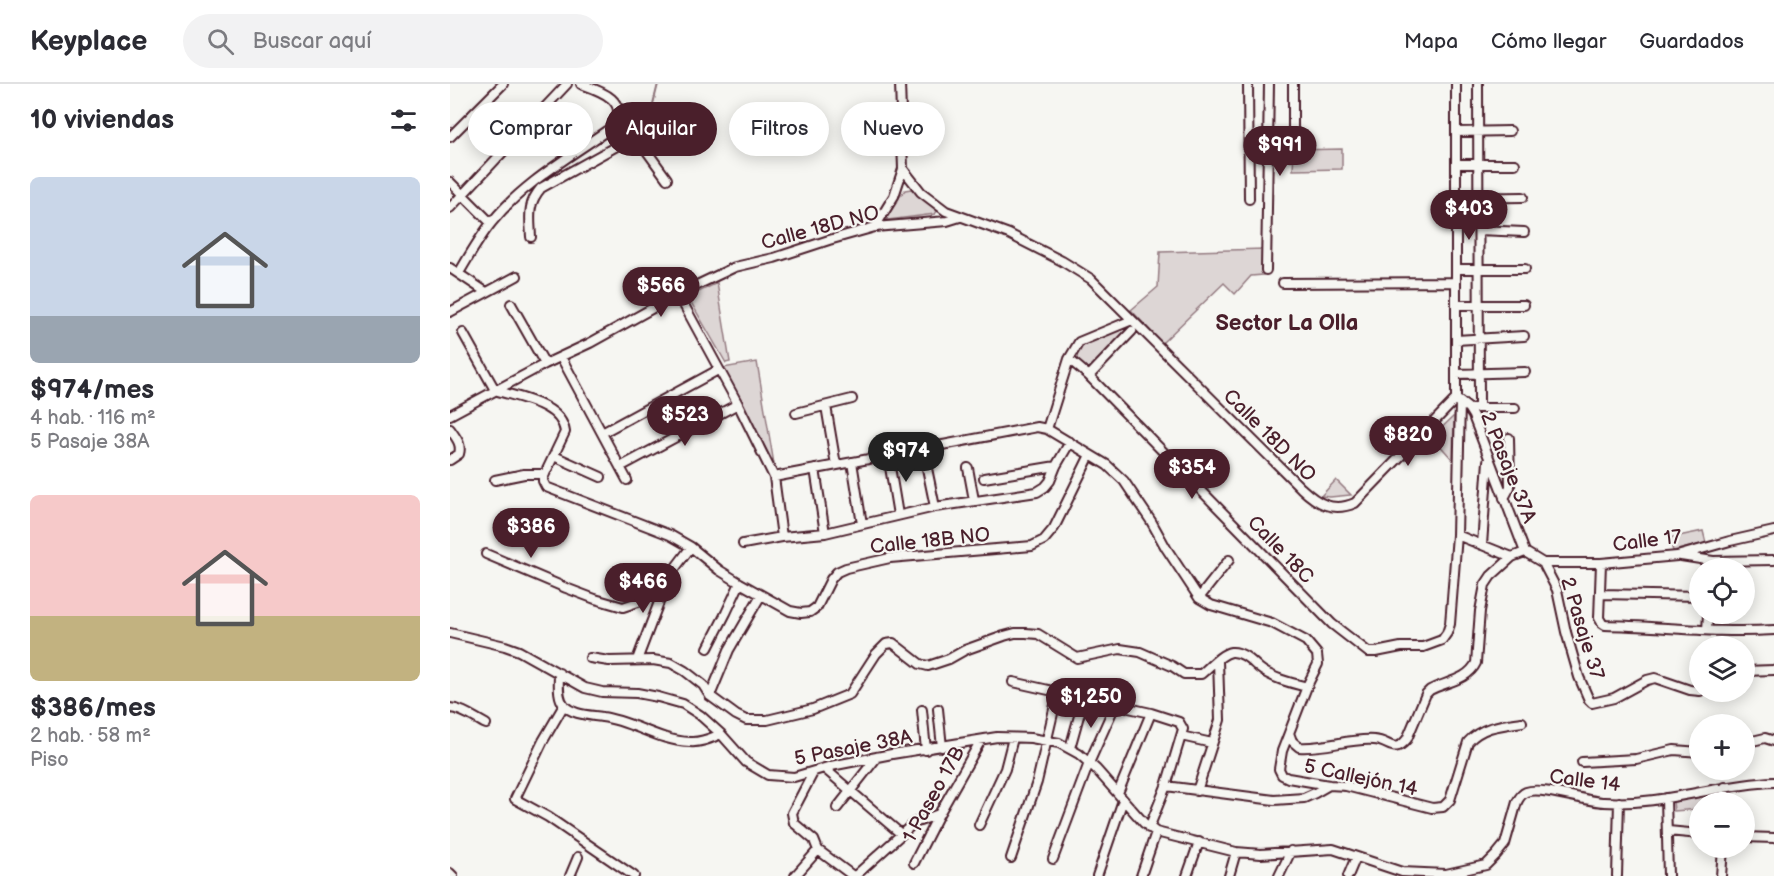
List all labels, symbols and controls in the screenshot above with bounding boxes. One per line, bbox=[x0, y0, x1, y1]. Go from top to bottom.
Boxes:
search box bbox=[183, 14, 603, 68]
text: Keyplace bbox=[30, 25, 147, 58]
icon: search bbox=[204, 25, 237, 58]
text: Buscar aquí bbox=[252, 28, 371, 55]
text: Mapa bbox=[1404, 29, 1458, 54]
text: Cómo llegar bbox=[1491, 29, 1606, 54]
text: Guardados bbox=[1639, 29, 1744, 54]
chip: Comprar bbox=[468, 102, 593, 156]
chip: Alquilar bbox=[605, 102, 717, 156]
chip: Filtros bbox=[729, 102, 829, 156]
chip: Nuevo bbox=[841, 102, 945, 156]
icon: filters bbox=[387, 104, 420, 137]
text: 10 viviendas bbox=[30, 105, 174, 136]
pin: $991 bbox=[1244, 126, 1316, 177]
text: $991 bbox=[1257, 133, 1303, 157]
pin: $403 bbox=[1433, 190, 1505, 241]
text: $403 bbox=[1444, 197, 1494, 221]
street label: Calle 18D NO bbox=[759, 201, 882, 255]
icon: home bbox=[171, 216, 279, 324]
pin: $566 bbox=[625, 267, 697, 318]
text: $566 bbox=[637, 274, 685, 298]
district label: Sector La Olla bbox=[1216, 310, 1358, 337]
text: $974/mes bbox=[30, 375, 154, 406]
street label: Calle 18D NO bbox=[1218, 384, 1321, 487]
pin: $523 bbox=[649, 396, 721, 447]
text: $523 bbox=[661, 403, 709, 427]
text: 4 hab. · 116 m² bbox=[30, 406, 156, 430]
street label: 2 Pasaje 37A bbox=[1475, 408, 1542, 527]
pin: $820 bbox=[1372, 416, 1444, 467]
text: $820 bbox=[1383, 423, 1433, 447]
text: 5 Pasaje 38A bbox=[30, 430, 149, 454]
pin: $974 bbox=[870, 432, 942, 483]
text: $974 bbox=[882, 439, 930, 463]
pin: $354 bbox=[1156, 449, 1228, 500]
text: $354 bbox=[1168, 456, 1216, 480]
pin: $386 bbox=[495, 508, 567, 559]
street label: Calle 18C bbox=[1242, 511, 1319, 589]
text: $386 bbox=[507, 515, 556, 539]
street label: Calle 18B NO bbox=[869, 523, 991, 559]
street label: Calle 17 bbox=[1611, 525, 1683, 557]
icon: home bbox=[171, 534, 279, 642]
map controls bbox=[1689, 558, 1755, 858]
button: locate bbox=[1689, 558, 1755, 624]
pin: $466 bbox=[607, 563, 679, 614]
text: $466 bbox=[618, 570, 668, 594]
street label: 2 Pasaje 37 bbox=[1555, 574, 1609, 682]
button: layers bbox=[1689, 636, 1755, 702]
pin: $1,250 bbox=[1042, 678, 1140, 729]
text: $1,250 bbox=[1060, 685, 1122, 709]
text: $386/mes bbox=[30, 693, 156, 724]
button: + bbox=[1689, 714, 1755, 780]
text: 2 hab. · 58 m² bbox=[30, 724, 151, 748]
street label: 5 Pasaje 38A bbox=[792, 725, 915, 771]
street label: 1 Paseo 17B bbox=[898, 742, 970, 847]
text: Piso bbox=[30, 748, 69, 772]
street label: 5 Callejón 14 bbox=[1302, 754, 1420, 802]
street label: Calle 14 bbox=[1548, 765, 1622, 797]
button: − bbox=[1689, 792, 1755, 858]

